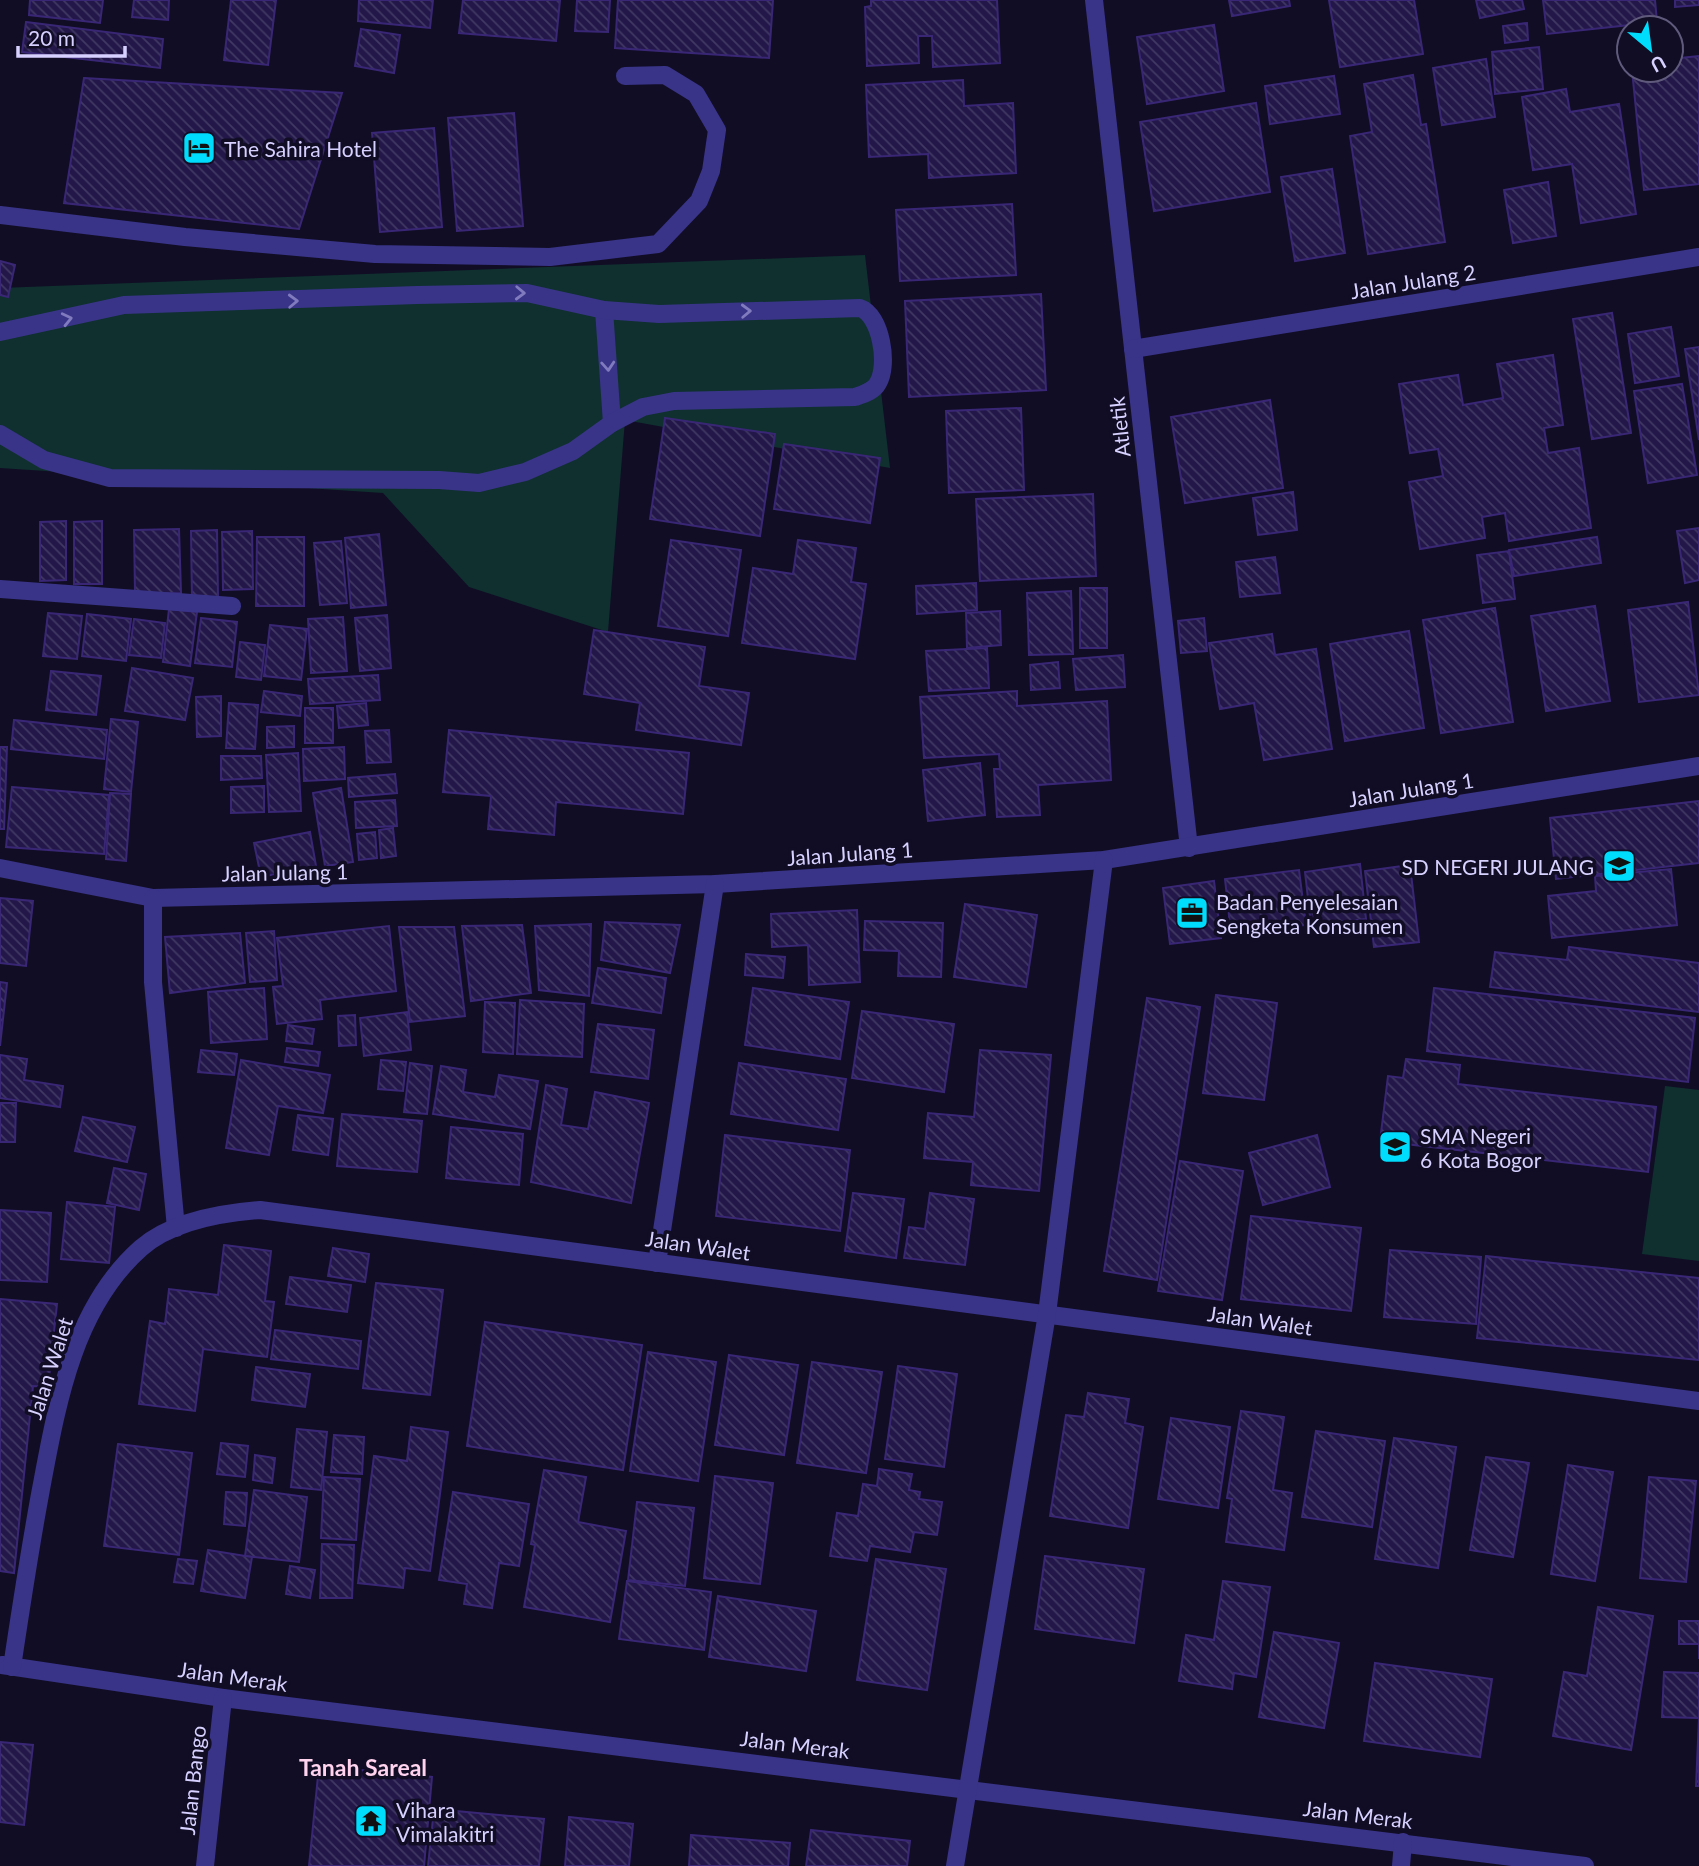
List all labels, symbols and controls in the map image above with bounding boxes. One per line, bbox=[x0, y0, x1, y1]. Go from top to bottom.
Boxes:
scale bar bbox=[18, 14, 124, 58]
north arrow bbox=[1615, 14, 1685, 84]
text: 20 m bbox=[28, 25, 75, 50]
text: U bbox=[1647, 51, 1670, 78]
hotel icon: The Sahira Hotel bbox=[180, 129, 218, 167]
place label: The Sahira Hotel bbox=[224, 136, 377, 161]
street label: Jalan Julang 2 bbox=[1349, 259, 1477, 303]
one-way arrow bbox=[515, 286, 526, 301]
one-way arrow bbox=[288, 293, 299, 308]
one-way arrow bbox=[740, 304, 751, 319]
one-way arrow bbox=[61, 312, 73, 327]
one-way arrow bbox=[600, 361, 615, 372]
street label: Atletik bbox=[1103, 395, 1135, 458]
street label: Jalan Julang 1 bbox=[1347, 767, 1475, 811]
street label: Jalan Julang 1 bbox=[786, 836, 914, 870]
school or university icon: SD NEGERI JULANG bbox=[1600, 847, 1638, 885]
place label: SD NEGERI JULANG bbox=[1401, 854, 1594, 879]
street label: Jalan Julang 1 bbox=[221, 858, 349, 886]
place label: Badan Penyelesaian Sengketa Konsumen bbox=[1216, 889, 1403, 938]
office icon: Badan Penyelesaian Sengketa Konsumen bbox=[1173, 894, 1211, 932]
place label: SMA Negeri 6 Kota Bogor bbox=[1420, 1123, 1542, 1172]
school or university icon: SMA Negeri 6 Kota Bogor bbox=[1376, 1128, 1414, 1166]
street label: Jalan Walet bbox=[644, 1225, 752, 1265]
street label: Jalan Walet bbox=[1206, 1300, 1314, 1340]
street label: Jalan Walet bbox=[21, 1313, 77, 1422]
street label: Jalan Merak bbox=[177, 1656, 290, 1696]
street label: Jalan Bango bbox=[174, 1724, 210, 1836]
street label: Jalan Merak bbox=[739, 1725, 852, 1763]
district label: Tanah Sareal bbox=[299, 1753, 427, 1781]
street label: Jalan Merak bbox=[1302, 1795, 1415, 1833]
place label: Vihara Vimalakitri bbox=[396, 1797, 494, 1846]
temple icon: Vihara Vimalakitri bbox=[352, 1802, 390, 1840]

